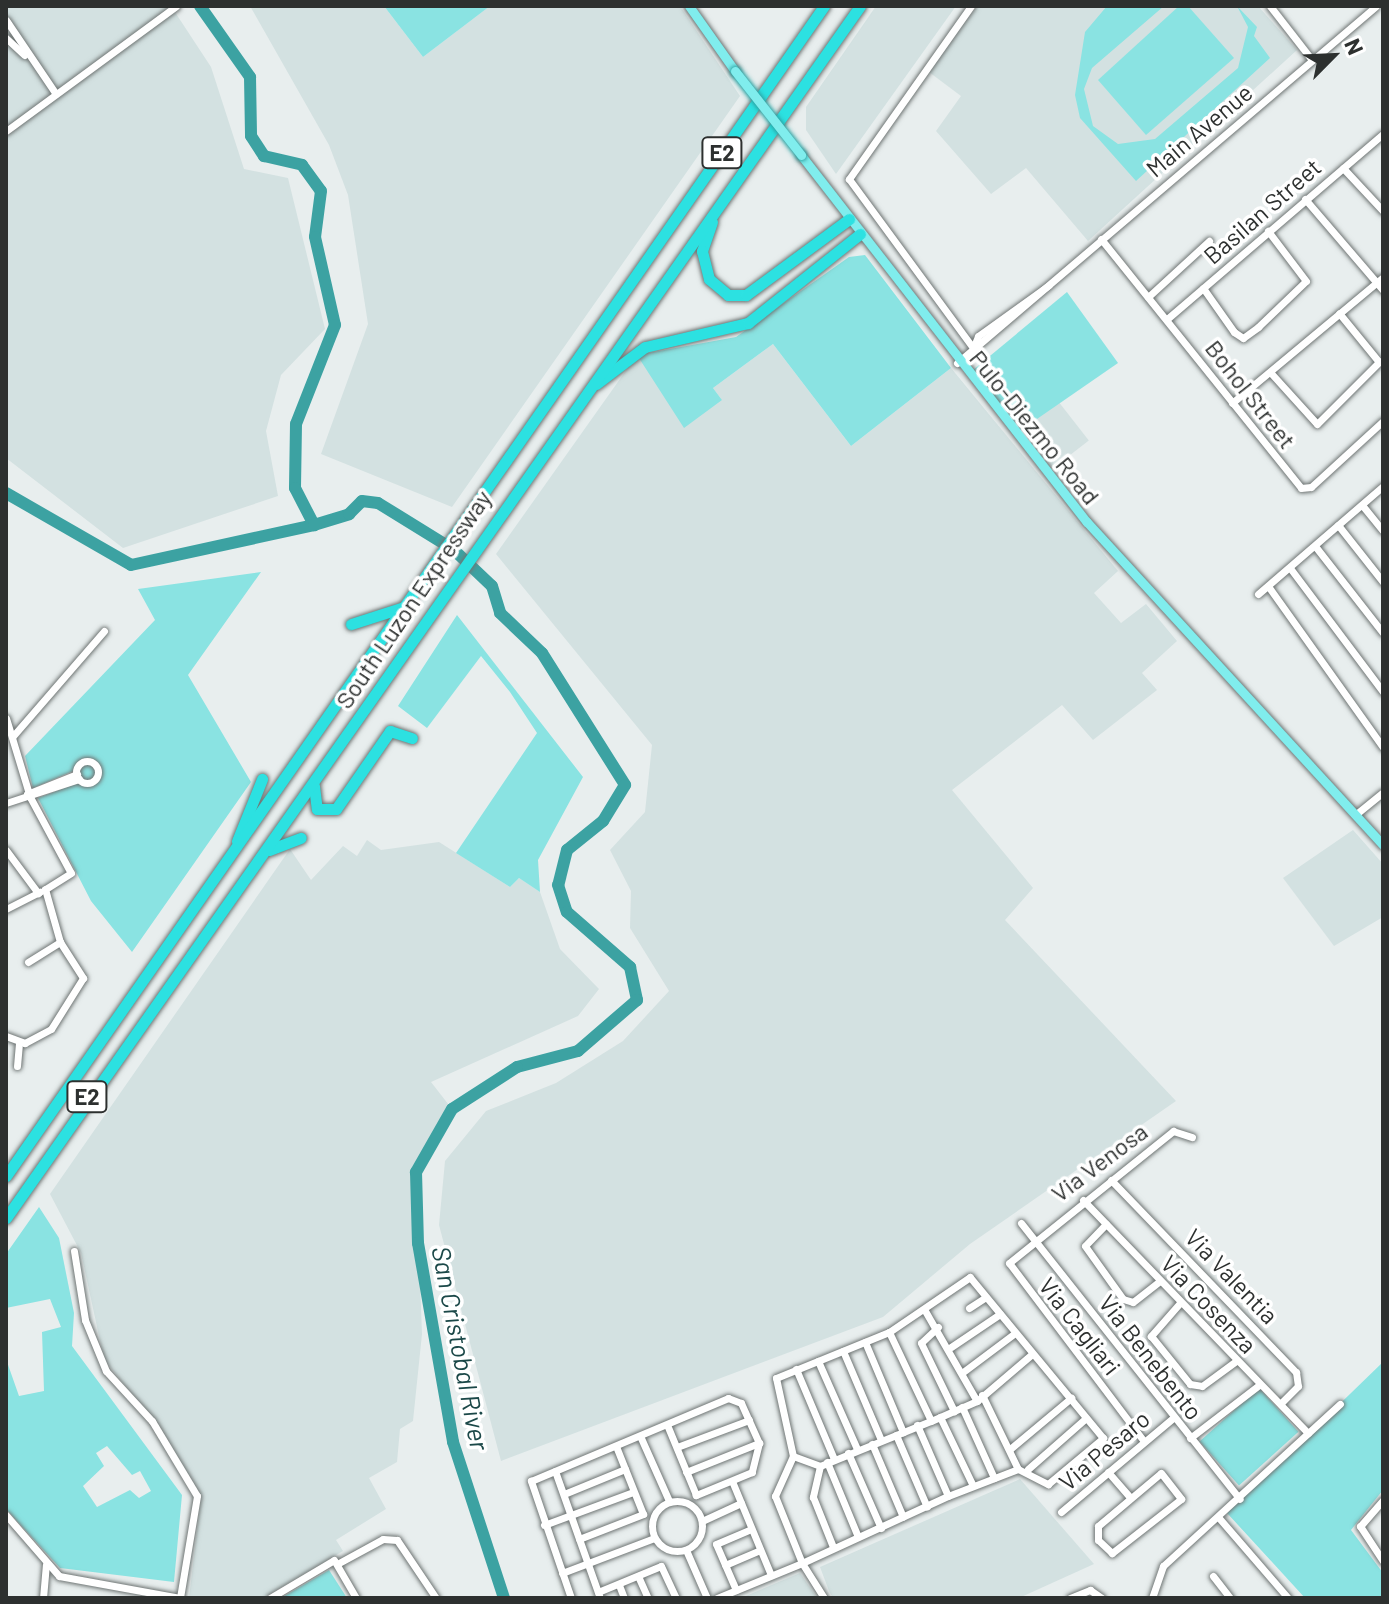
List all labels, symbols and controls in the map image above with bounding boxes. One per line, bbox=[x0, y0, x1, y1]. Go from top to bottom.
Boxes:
north arrow bbox=[1293, 16, 1373, 96]
text: N bbox=[1340, 34, 1370, 58]
street label: Main Avenue bbox=[1140, 77, 1258, 183]
road number: E2 bbox=[700, 135, 744, 171]
street label: Basilan Street bbox=[1198, 152, 1326, 270]
street label: Bohol Street bbox=[1200, 334, 1302, 454]
street label: Pulo-Diezmo Road bbox=[964, 344, 1106, 510]
street label: South Luzon Expressway bbox=[329, 484, 497, 714]
road number: E2 bbox=[65, 1079, 109, 1115]
street label: Via Venosa bbox=[1045, 1117, 1153, 1207]
street label: Via Valentia bbox=[1180, 1222, 1284, 1330]
water label: San Cristobal River bbox=[426, 1243, 496, 1453]
street label: Via Cosenza bbox=[1155, 1249, 1263, 1359]
street label: Via Cagliari bbox=[1033, 1272, 1127, 1380]
street label: Via Benebento bbox=[1093, 1289, 1209, 1425]
street label: Via Pesaro bbox=[1053, 1404, 1155, 1496]

